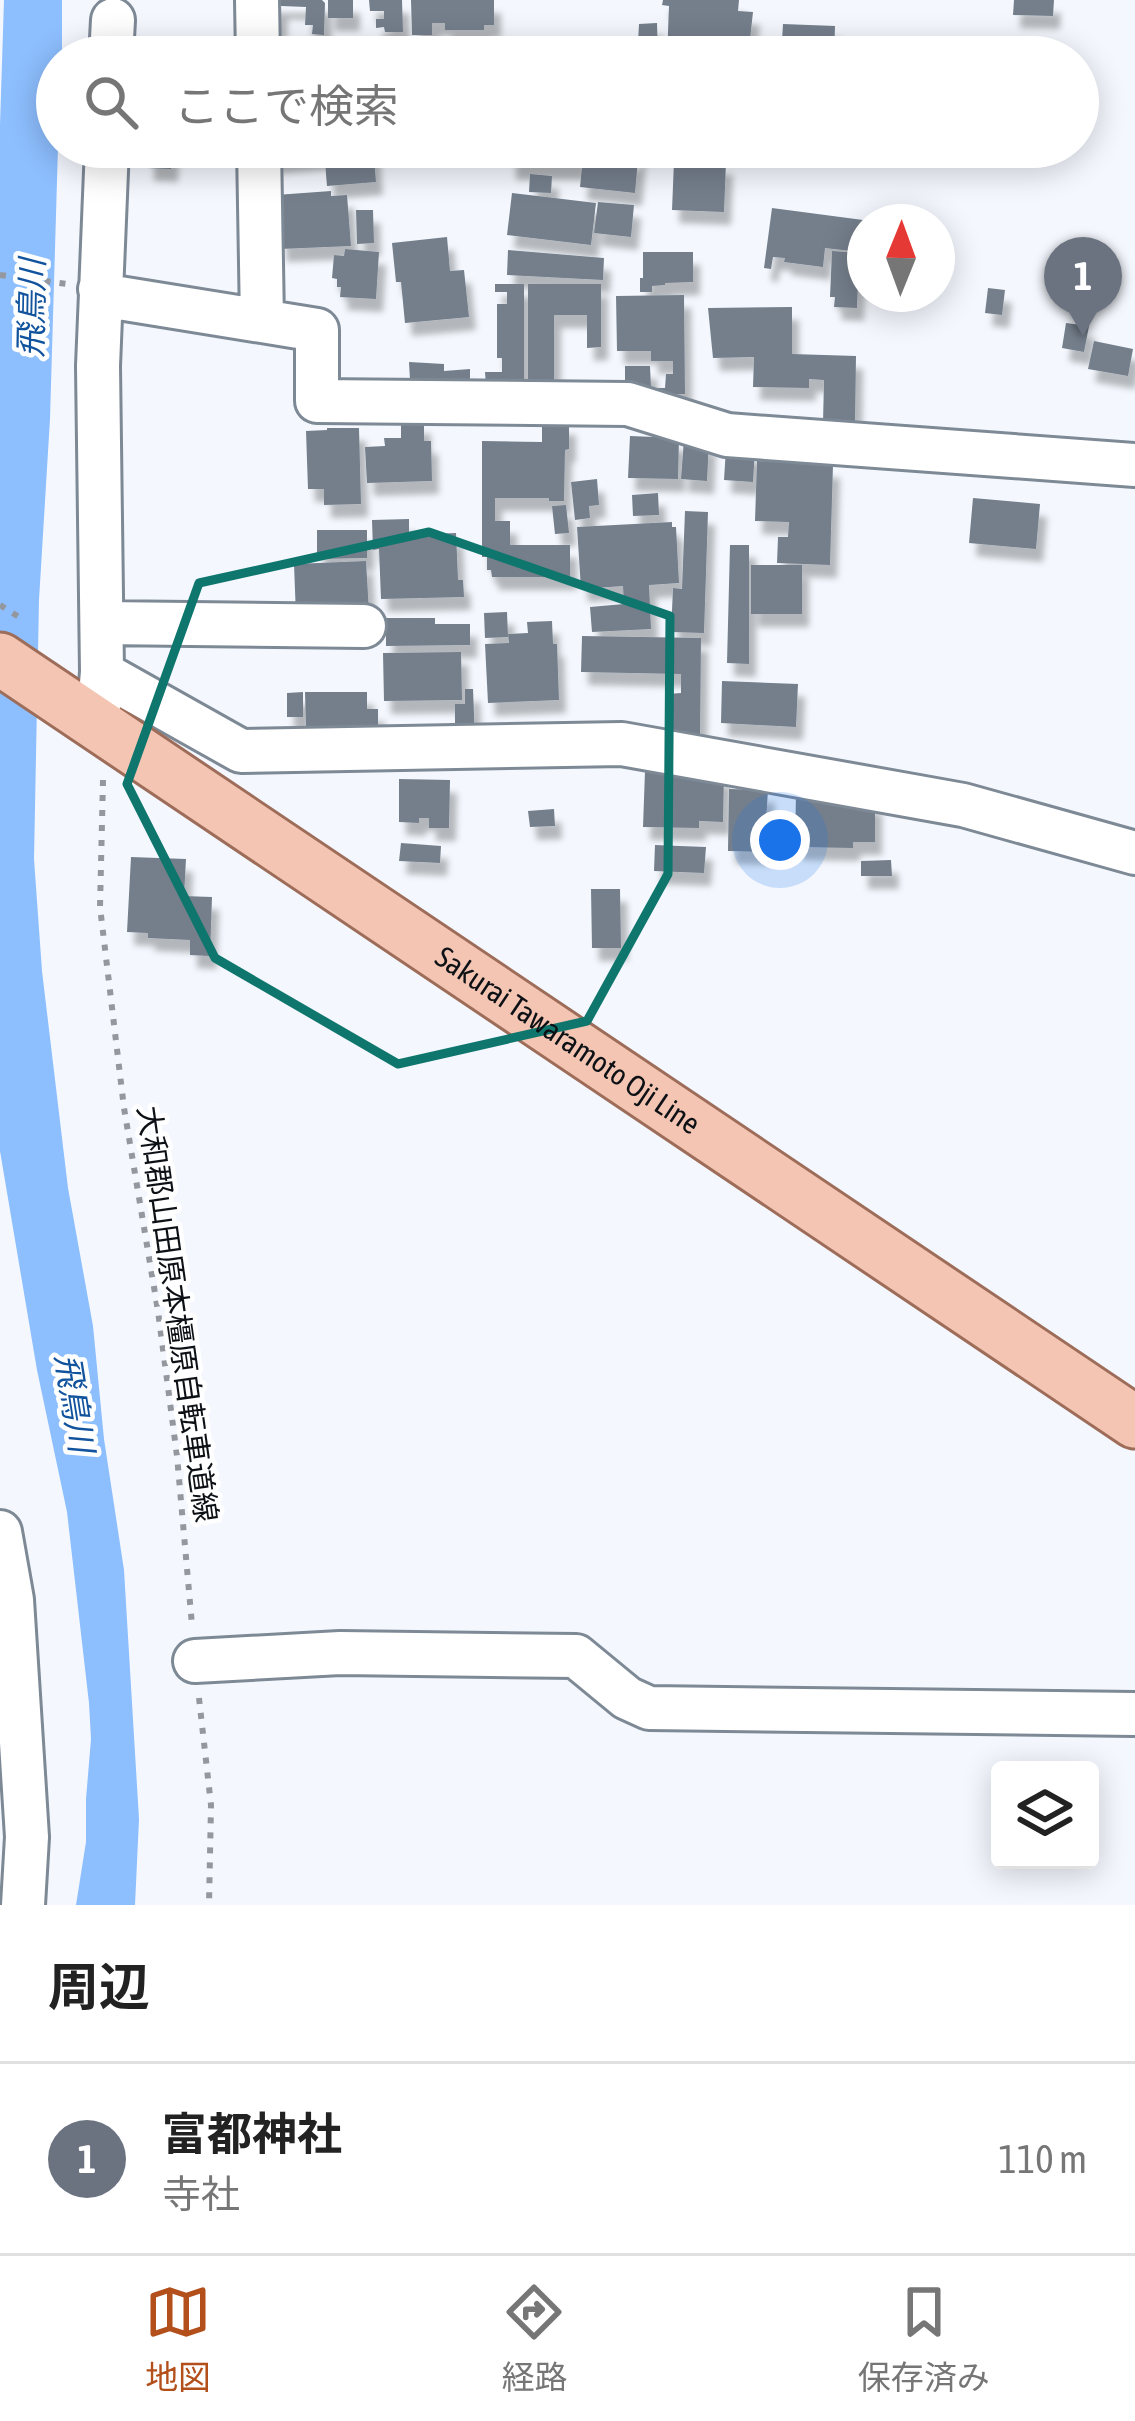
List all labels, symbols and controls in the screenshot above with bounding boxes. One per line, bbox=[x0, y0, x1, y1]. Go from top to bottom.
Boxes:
search box bbox=[36, 36, 1099, 168]
icon: search bbox=[78, 69, 144, 135]
text: ここで検索 bbox=[174, 80, 399, 132]
north arrow bbox=[847, 204, 955, 312]
pin: 1 bbox=[1044, 237, 1122, 336]
water label: 飛鳥川 bbox=[11, 255, 51, 358]
your location bbox=[750, 810, 810, 870]
street label: Sakurai Tawaramoto Oji Line bbox=[430, 939, 707, 1141]
street label: 大和郡山田原本橿原自転車道線 bbox=[132, 1104, 224, 1524]
water label: 飛鳥川 bbox=[48, 1351, 102, 1458]
map controls bbox=[991, 1761, 1099, 1869]
button: layers bbox=[991, 1761, 1099, 1869]
text: 周辺 bbox=[48, 1957, 150, 2016]
text: 富都神社 bbox=[162, 2108, 342, 2160]
text: 1 bbox=[78, 2137, 96, 2181]
text: 110 m bbox=[999, 2137, 1087, 2181]
text: 寺社 bbox=[162, 2172, 240, 2216]
tab: 地図 bbox=[145, 2279, 211, 2399]
tab: 経路 bbox=[501, 2279, 567, 2399]
tab: 保存済み bbox=[858, 2279, 990, 2399]

